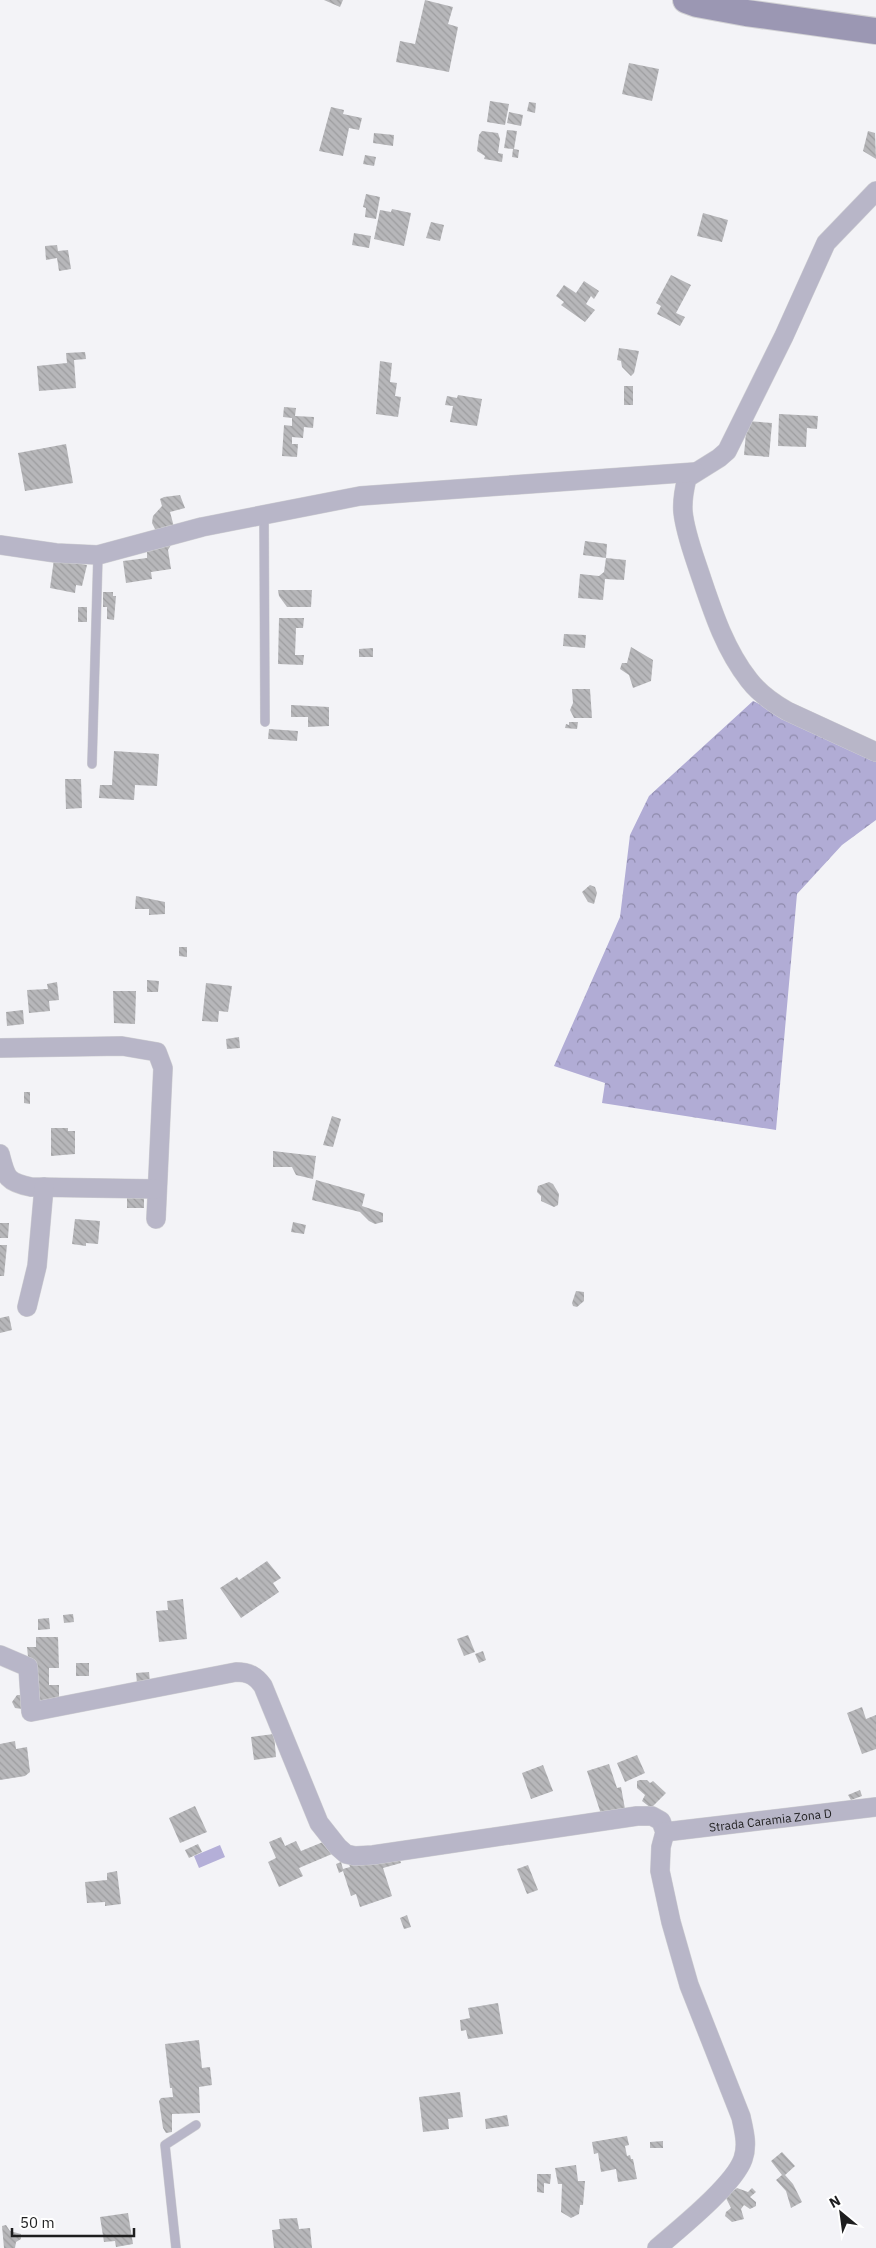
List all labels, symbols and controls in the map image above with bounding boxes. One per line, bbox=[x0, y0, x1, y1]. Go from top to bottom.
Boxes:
street label: Strada Caramia Zona D bbox=[708, 1805, 832, 1834]
north arrow bbox=[816, 2188, 866, 2238]
text: N bbox=[826, 2191, 843, 2212]
scale bar bbox=[12, 2206, 135, 2238]
text: 50 m bbox=[20, 2213, 55, 2232]

